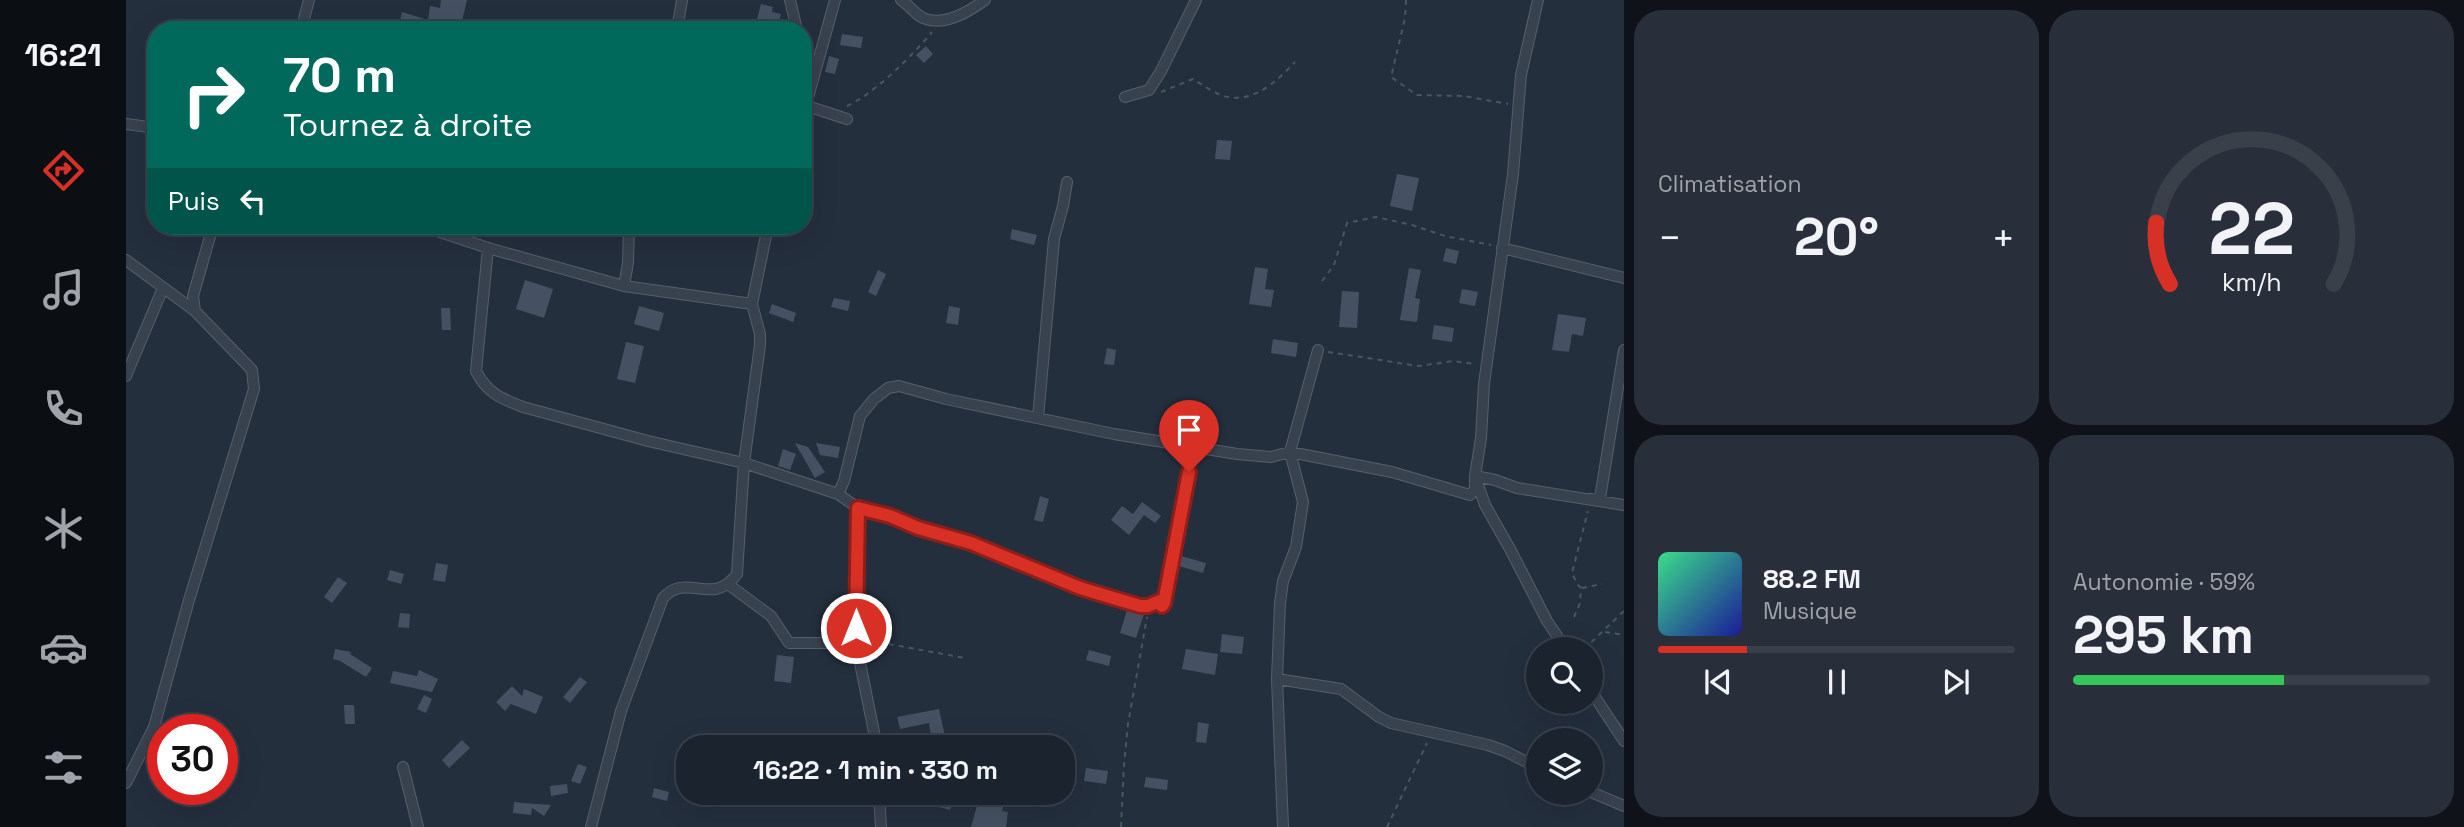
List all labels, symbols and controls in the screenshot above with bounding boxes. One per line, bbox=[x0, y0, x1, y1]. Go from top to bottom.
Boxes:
text: 16:21 bbox=[24, 35, 102, 75]
text: 70 m bbox=[283, 44, 396, 106]
icon: right bbox=[168, 49, 259, 140]
text: Tournez à droite bbox=[283, 105, 532, 145]
icon: directions bbox=[39, 146, 88, 195]
text: Climatisation bbox=[1658, 169, 1802, 199]
icon: left bbox=[234, 182, 272, 220]
text: 22 bbox=[2208, 182, 2295, 275]
text: Puis bbox=[168, 184, 220, 218]
text: 20° bbox=[1794, 204, 1879, 270]
text: − bbox=[1658, 214, 1682, 262]
text: + bbox=[1991, 214, 2015, 262]
icon: music bbox=[39, 265, 88, 314]
text: km/h bbox=[2222, 265, 2281, 297]
icon: phone bbox=[39, 384, 88, 433]
pin bbox=[1159, 400, 1219, 472]
icon: arrive bbox=[1170, 411, 1208, 449]
icon: climate bbox=[39, 504, 88, 553]
text: 88.2 FM bbox=[1763, 562, 1861, 596]
text: Autonomie · 59% bbox=[2073, 567, 2255, 597]
position arrow bbox=[819, 591, 893, 665]
text: Musique bbox=[1763, 596, 1857, 626]
text: 295 km bbox=[2073, 602, 2254, 668]
icon: car bbox=[39, 623, 88, 672]
map controls bbox=[1526, 637, 1603, 805]
button: search bbox=[1526, 637, 1603, 714]
icon: previous bbox=[1699, 663, 1737, 701]
icon: pause bbox=[1818, 663, 1856, 701]
icon: next bbox=[1937, 663, 1975, 701]
speed limit sign: 30 bbox=[147, 714, 238, 805]
button: layers bbox=[1526, 728, 1603, 805]
icon: filters bbox=[39, 743, 88, 792]
text: 16:22 · 1 min · 330 m bbox=[753, 753, 998, 787]

